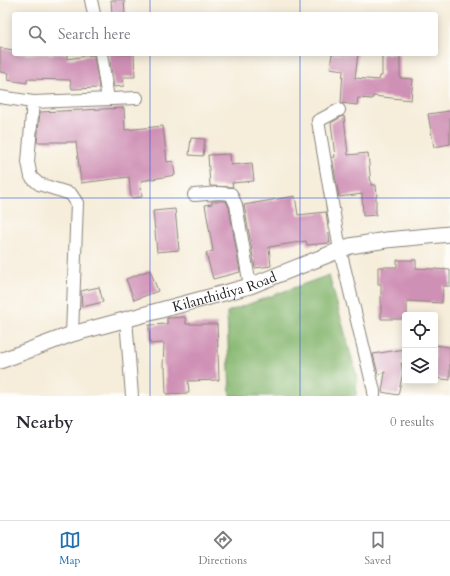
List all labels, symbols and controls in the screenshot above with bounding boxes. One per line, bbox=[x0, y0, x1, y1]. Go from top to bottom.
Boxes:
search box bbox=[12, 12, 438, 56]
icon: search bbox=[26, 23, 48, 45]
text: Search here bbox=[58, 24, 131, 44]
street label: Kilanthidiya Road bbox=[170, 267, 280, 316]
map controls bbox=[402, 312, 438, 384]
button: locate bbox=[402, 312, 438, 348]
button: layers bbox=[402, 348, 438, 384]
text: Nearby bbox=[16, 411, 73, 434]
text: 0 results bbox=[390, 413, 434, 431]
tab: Map bbox=[59, 529, 81, 568]
tab: Directions bbox=[198, 529, 247, 568]
tab: Saved bbox=[365, 529, 391, 568]

